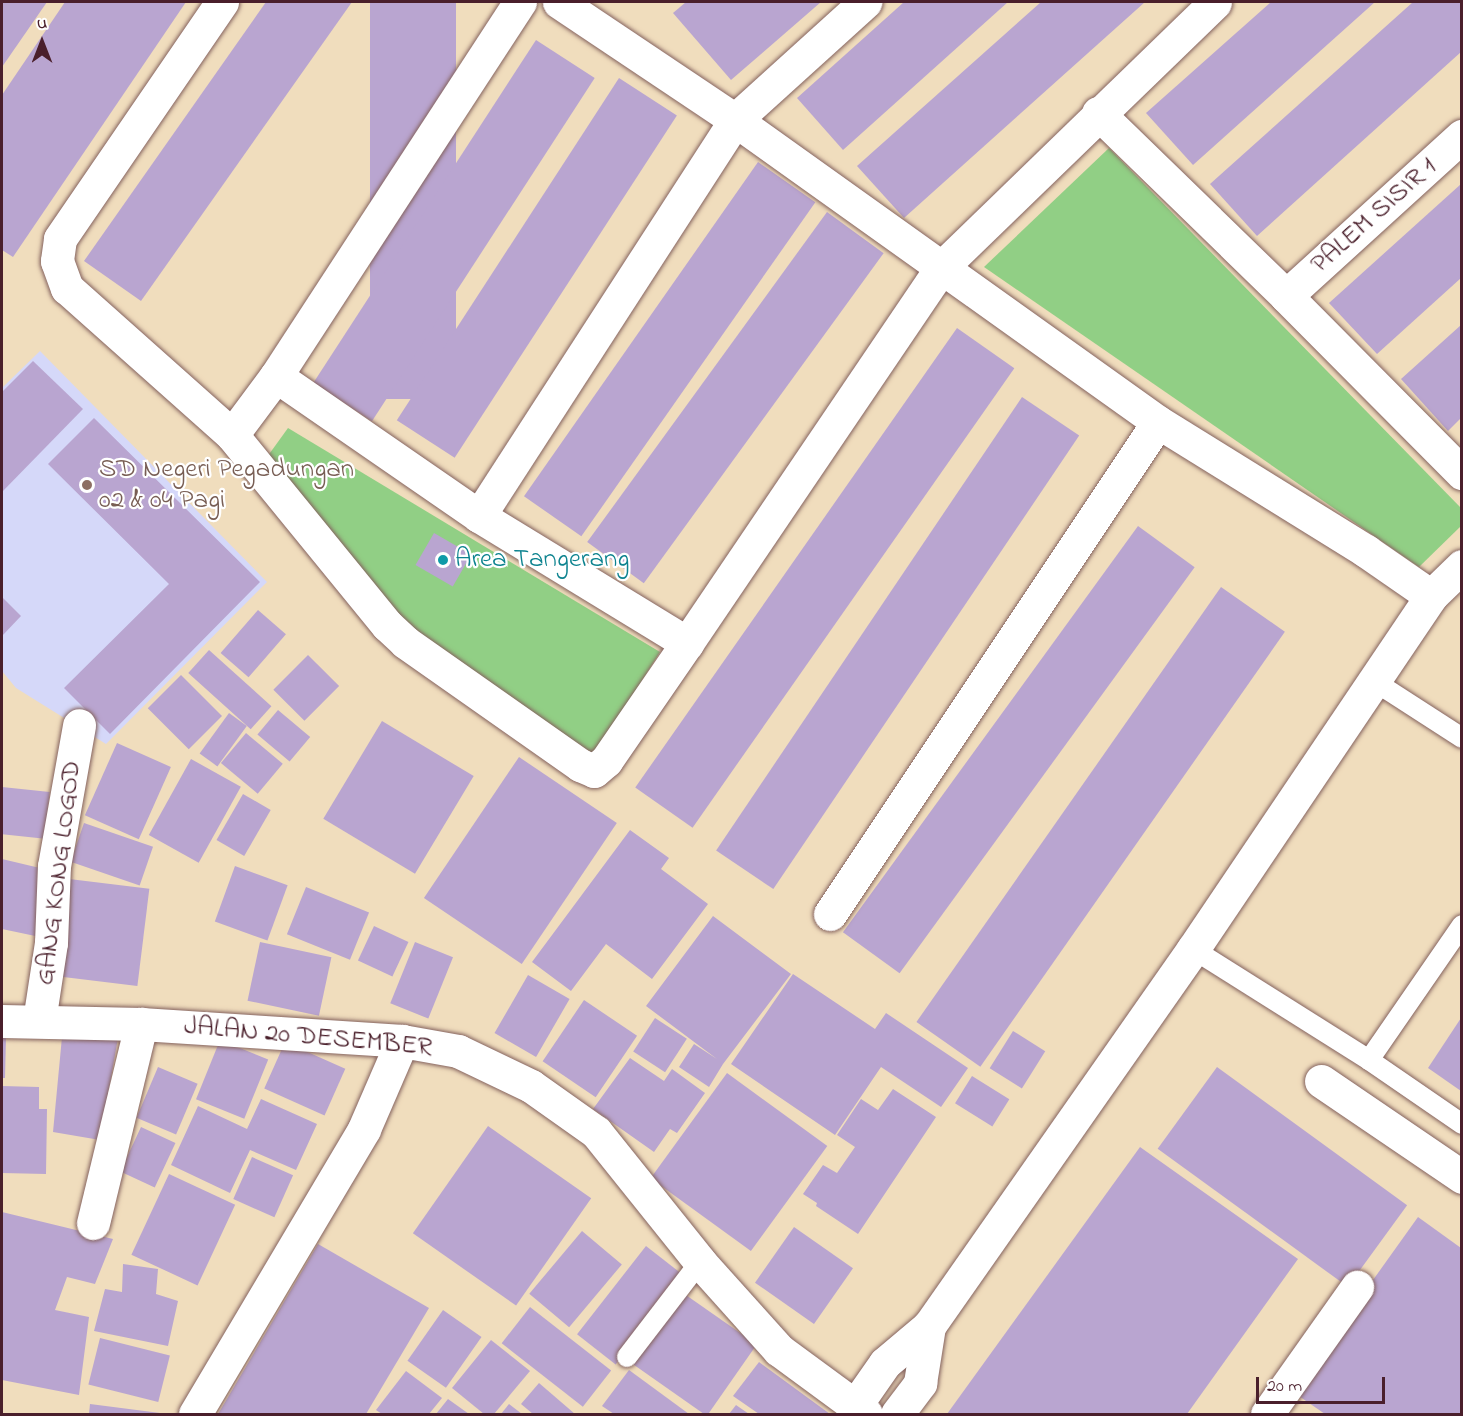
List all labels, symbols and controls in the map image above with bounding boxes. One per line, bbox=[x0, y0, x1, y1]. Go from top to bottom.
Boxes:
north arrow bbox=[12, 12, 72, 72]
text: U bbox=[37, 12, 47, 36]
street label: PALEM SISIR 1 bbox=[1305, 151, 1443, 281]
place label: SD Negeri Pegadungan 02 & 04 Pagi bbox=[99, 453, 354, 516]
marker: SD Negeri Pegadungan 02 & 04 Pagi bbox=[80, 478, 94, 492]
place label: Area Tangerang bbox=[455, 544, 629, 576]
marker: Area Tangerang bbox=[436, 553, 450, 567]
street label: GANG KONG LOGOD bbox=[29, 759, 89, 987]
street label: JALAN 20 DESEMBER bbox=[183, 1010, 433, 1064]
scale bar bbox=[1259, 1365, 1388, 1403]
text: 20 m bbox=[1267, 1374, 1302, 1400]

